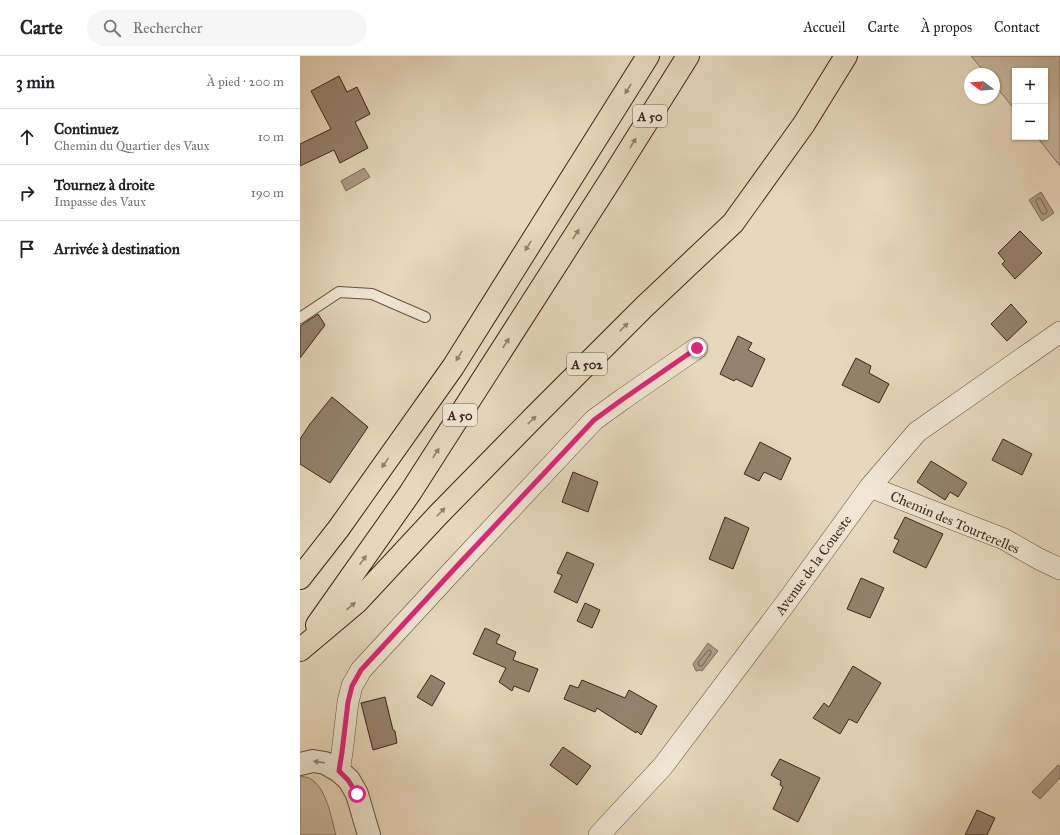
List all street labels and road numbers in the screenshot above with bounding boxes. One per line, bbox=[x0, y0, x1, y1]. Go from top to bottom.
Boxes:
road number: A 50 bbox=[633, 105, 667, 127]
road number: A 502 bbox=[567, 353, 607, 375]
road number: A 50 bbox=[443, 404, 477, 426]
street label: Chemin des Tourterelles bbox=[888, 488, 1022, 557]
street label: Avenue de la Coueste bbox=[771, 512, 856, 619]

